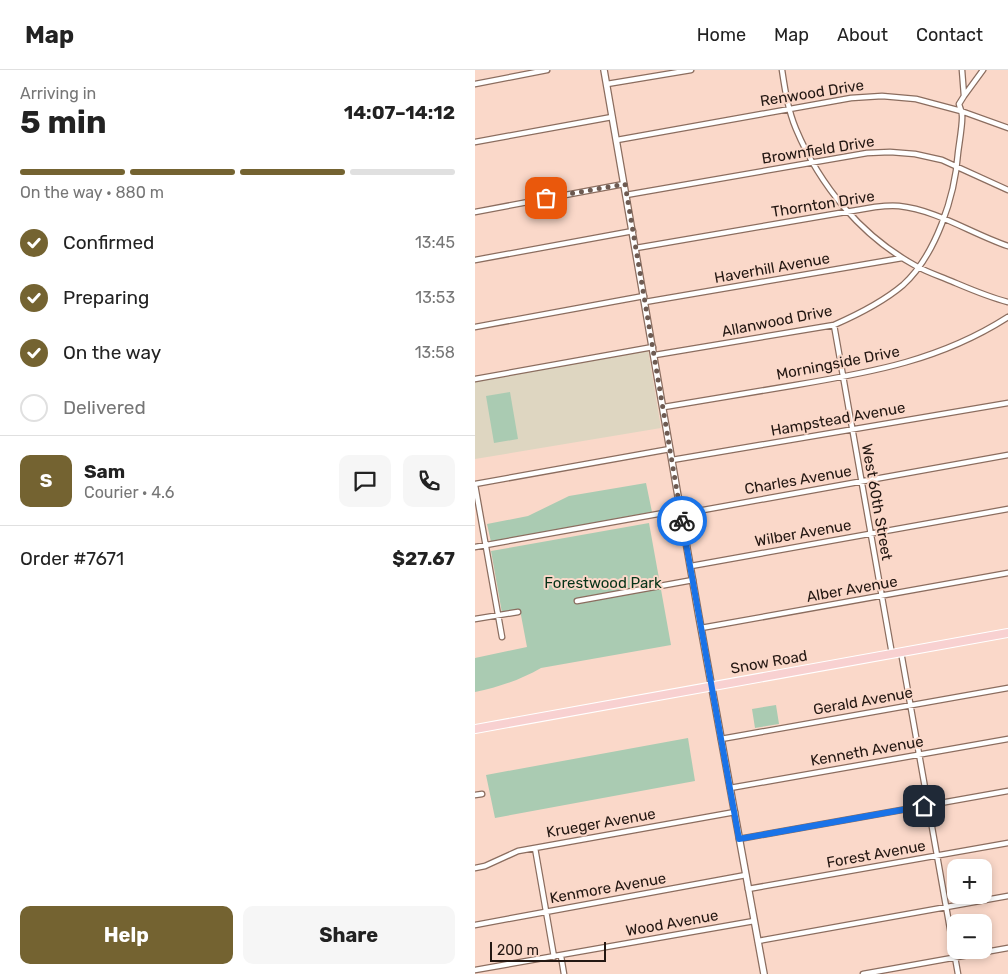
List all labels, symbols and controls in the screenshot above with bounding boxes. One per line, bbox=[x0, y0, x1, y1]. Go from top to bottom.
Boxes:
text: Map bbox=[25, 21, 74, 49]
text: Home bbox=[697, 24, 746, 46]
text: Map bbox=[774, 24, 809, 46]
text: About bbox=[837, 24, 888, 46]
text: Contact bbox=[916, 24, 983, 46]
street label: Renwood Drive bbox=[759, 76, 865, 110]
text: Arriving in bbox=[20, 84, 96, 103]
text: 14:07–14:12 bbox=[344, 101, 455, 124]
text: 5 min bbox=[20, 103, 107, 141]
street label: Brownfield Drive bbox=[760, 132, 876, 168]
pin bbox=[525, 177, 567, 219]
text: On the way · 880 m bbox=[20, 183, 164, 202]
icon: bag bbox=[532, 184, 560, 212]
street label: Thornton Drive bbox=[770, 187, 876, 221]
icon: check bbox=[20, 229, 48, 257]
text: Confirmed bbox=[63, 231, 154, 254]
text: 13:45 bbox=[415, 233, 455, 252]
street label: Haverhill Avenue bbox=[713, 249, 831, 287]
icon: check bbox=[20, 284, 48, 312]
text: Preparing bbox=[63, 286, 149, 309]
text: 13:53 bbox=[415, 288, 455, 307]
street label: Allanwood Drive bbox=[720, 301, 834, 341]
icon: check bbox=[20, 339, 48, 367]
text: On the way bbox=[63, 341, 161, 364]
street label: Morningside Drive bbox=[775, 342, 901, 384]
text: 13:58 bbox=[415, 343, 455, 362]
text: Delivered bbox=[63, 396, 146, 419]
street label: Hampstead Avenue bbox=[769, 398, 907, 440]
street label: West 60th Street bbox=[858, 442, 896, 562]
button: chat bbox=[339, 455, 391, 507]
button: phone bbox=[403, 455, 455, 507]
text: Sam bbox=[84, 460, 125, 483]
street label: Charles Avenue bbox=[743, 462, 853, 498]
text: S bbox=[40, 469, 52, 492]
text: Courier · 4.6 bbox=[84, 483, 174, 502]
courier bbox=[657, 496, 707, 546]
icon: bike bbox=[668, 507, 696, 535]
street label: Wilber Avenue bbox=[753, 516, 853, 550]
text: Order #7671 bbox=[20, 547, 124, 570]
text: $27.67 bbox=[392, 547, 455, 570]
street label: Alber Avenue bbox=[805, 572, 899, 606]
park label: Forestwood Park bbox=[544, 574, 662, 592]
street label: Snow Road bbox=[729, 646, 809, 678]
street label: Gerald Avenue bbox=[812, 683, 914, 719]
street label: Kenneth Avenue bbox=[809, 732, 925, 770]
pin bbox=[903, 785, 945, 827]
icon: home bbox=[910, 792, 938, 820]
street label: Krueger Avenue bbox=[545, 805, 657, 841]
street label: Forest Avenue bbox=[825, 836, 927, 872]
map controls bbox=[947, 859, 992, 959]
button: + bbox=[947, 859, 992, 904]
street label: Kenmore Avenue bbox=[548, 869, 668, 907]
button: Help bbox=[20, 906, 233, 964]
button: Share bbox=[243, 906, 455, 964]
street label: Wood Avenue bbox=[624, 906, 720, 940]
button: − bbox=[947, 914, 992, 959]
scale bar bbox=[490, 939, 606, 962]
text: 200 m bbox=[497, 942, 539, 959]

